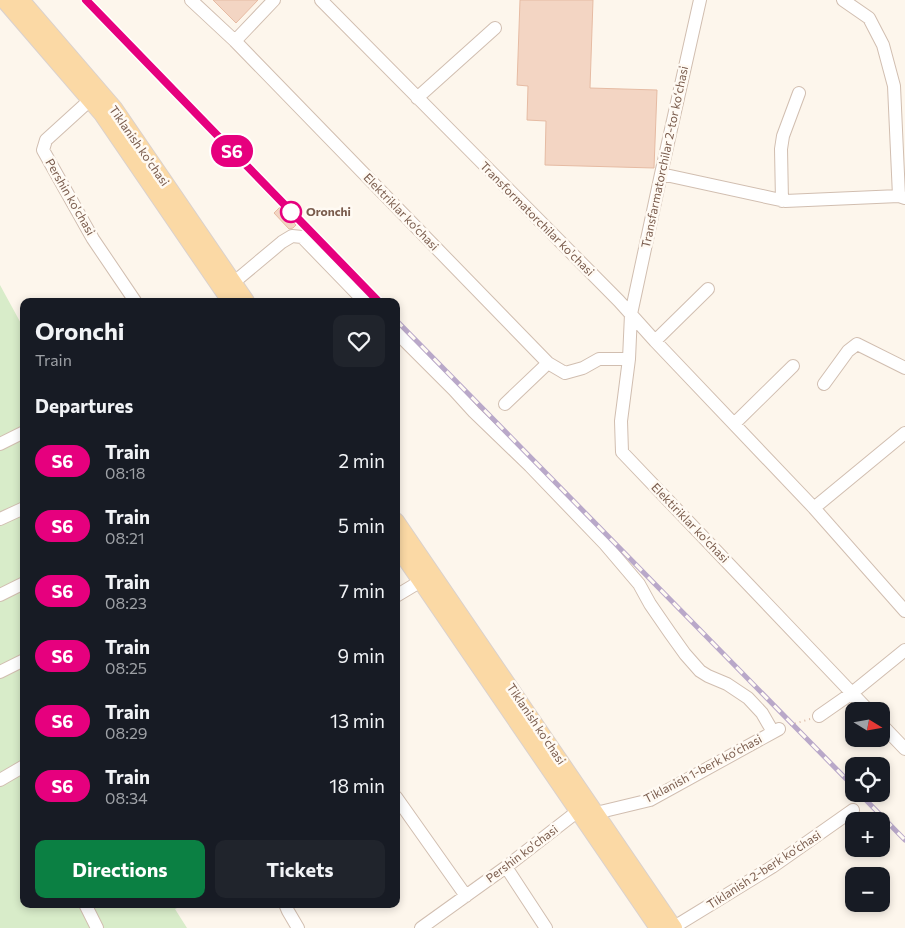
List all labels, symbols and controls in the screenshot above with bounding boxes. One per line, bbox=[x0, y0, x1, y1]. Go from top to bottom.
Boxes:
street label: Transfarmatorchilar 2-tor koʻchasi bbox=[638, 64, 690, 249]
street label: Tiklanish ko'chasi bbox=[107, 103, 173, 188]
line badge: S6 bbox=[210, 135, 254, 167]
text: S6 bbox=[221, 140, 243, 162]
street label: Pershin ko'chasi bbox=[43, 156, 99, 237]
street label: Transformatorchilar ko'chasi bbox=[478, 158, 598, 278]
street label: Elektriklar ko‘chasi bbox=[361, 170, 442, 253]
marker: Oronchi bbox=[280, 201, 302, 223]
place label: Oronchi bbox=[306, 204, 351, 218]
button: heart bbox=[333, 315, 385, 367]
text: Oronchi bbox=[35, 316, 125, 345]
text: Train bbox=[35, 350, 72, 369]
text: Departures bbox=[35, 394, 133, 417]
text: Train bbox=[105, 440, 150, 463]
text: 2 min bbox=[338, 449, 385, 472]
text: S6 bbox=[52, 450, 73, 472]
text: 08:18 bbox=[105, 463, 145, 482]
street label: Elektiriklar ko'chasi bbox=[649, 480, 732, 565]
text: Train bbox=[105, 505, 150, 528]
text: 5 min bbox=[338, 514, 385, 537]
text: S6 bbox=[52, 515, 73, 537]
text: 08:21 bbox=[105, 528, 145, 547]
text: Train bbox=[105, 570, 150, 593]
text: 7 min bbox=[339, 579, 385, 602]
text: S6 bbox=[52, 580, 73, 602]
text: 08:23 bbox=[105, 593, 147, 612]
text: Train bbox=[105, 635, 150, 658]
text: 9 min bbox=[337, 644, 385, 667]
text: S6 bbox=[52, 645, 73, 667]
text: 08:25 bbox=[105, 658, 147, 677]
street label: Tiklanish ko'chasi bbox=[505, 680, 569, 767]
text: Train bbox=[105, 700, 150, 723]
north arrow bbox=[845, 702, 890, 748]
map controls bbox=[845, 702, 890, 912]
text: 13 min bbox=[330, 709, 385, 732]
text: S6 bbox=[52, 710, 73, 732]
text: 08:29 bbox=[105, 723, 147, 742]
street label: Tiklanish 1-berk ko‘chasi bbox=[641, 731, 764, 805]
button: locate bbox=[845, 757, 890, 802]
text: Train bbox=[105, 765, 150, 788]
text: 18 min bbox=[329, 774, 385, 797]
text: S6 bbox=[52, 775, 73, 797]
text: 08:34 bbox=[105, 788, 148, 807]
button: + bbox=[845, 812, 890, 857]
street label: Pershin ko'chasi bbox=[483, 822, 560, 885]
street label: Tiklanish 2-berk ko‘chasi bbox=[704, 827, 823, 911]
button: Directions bbox=[35, 840, 205, 898]
button: Tickets bbox=[215, 840, 385, 898]
button: − bbox=[845, 867, 890, 912]

